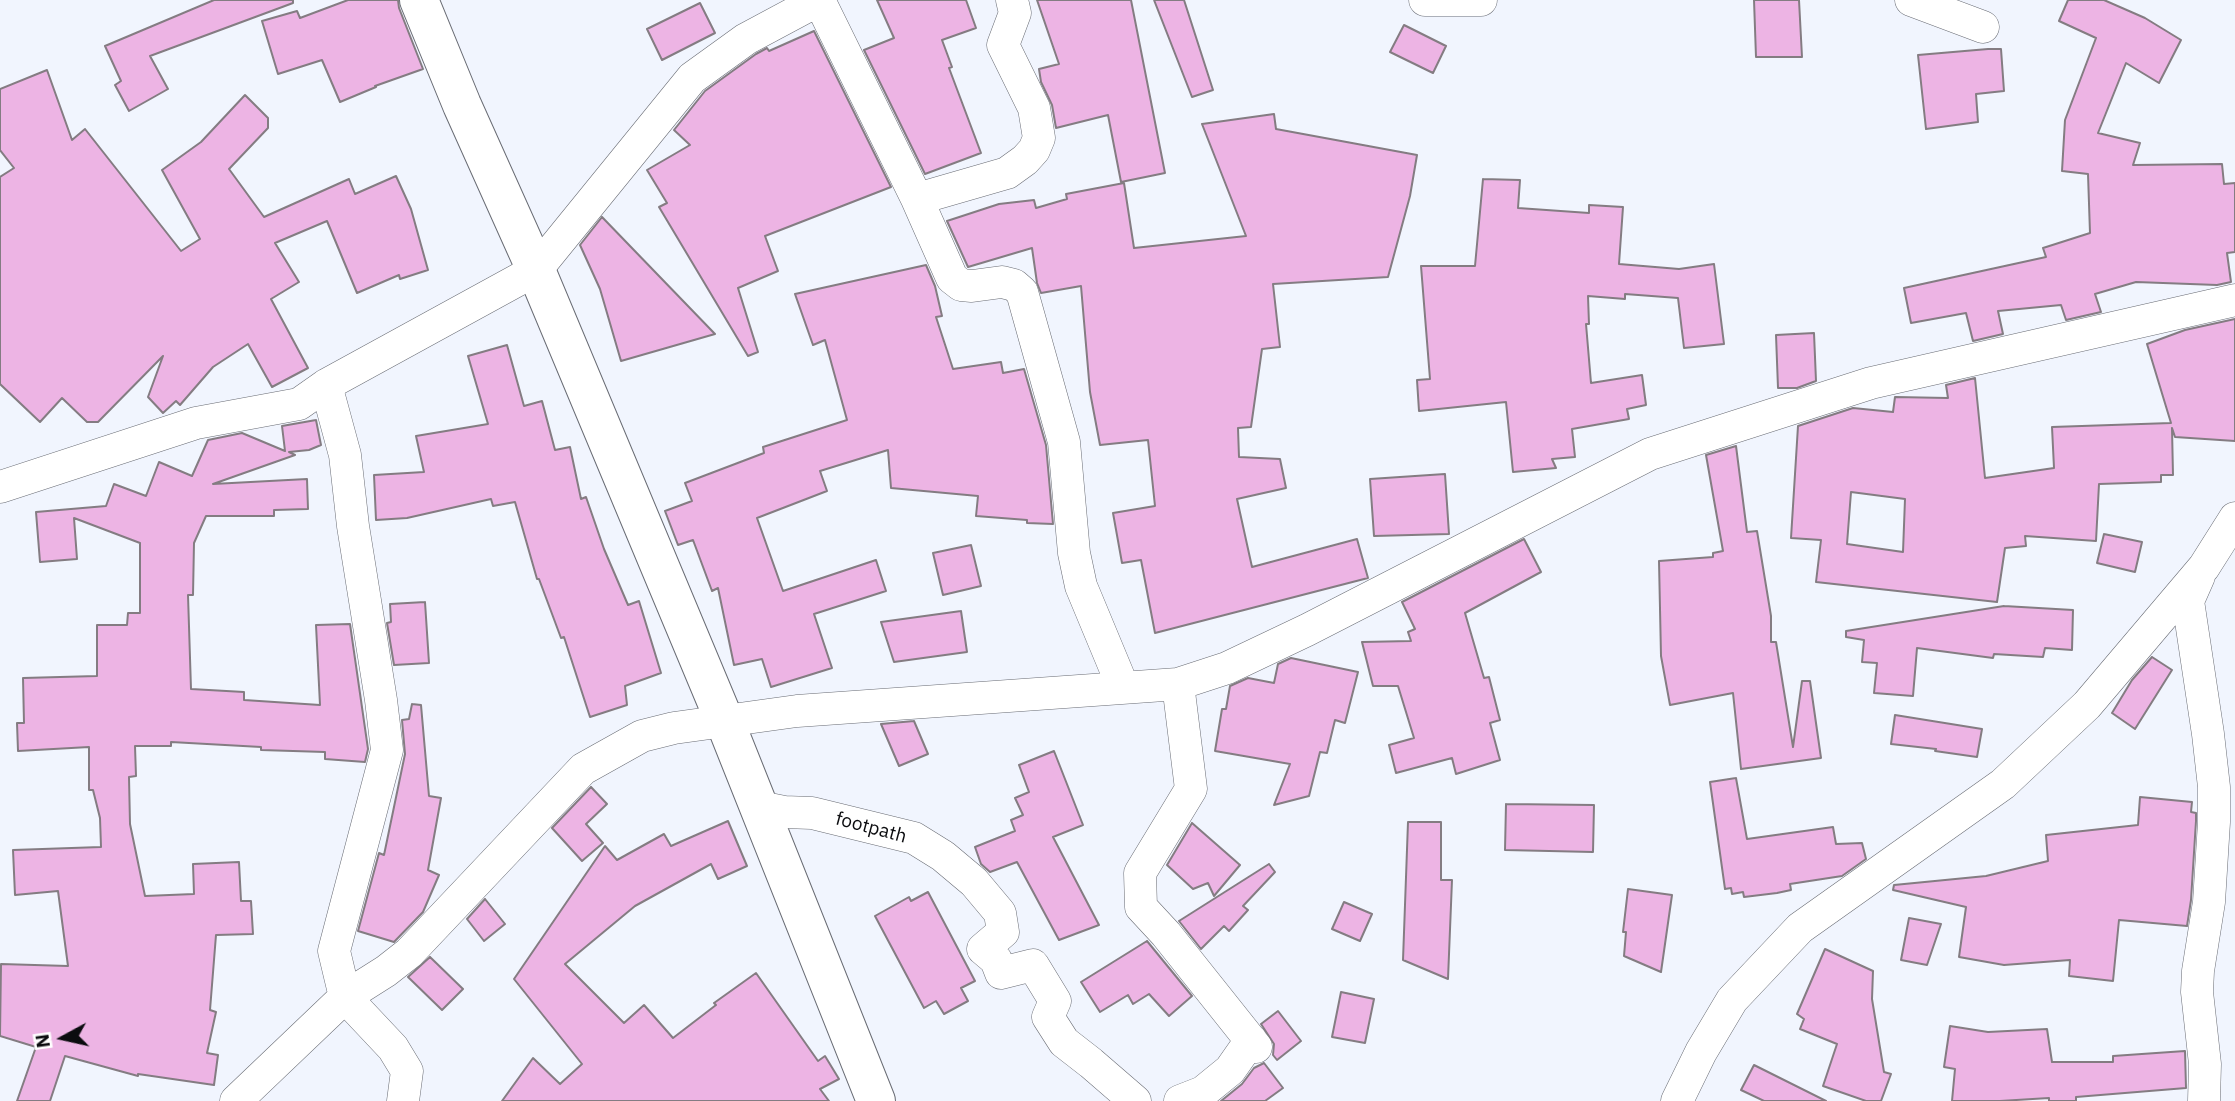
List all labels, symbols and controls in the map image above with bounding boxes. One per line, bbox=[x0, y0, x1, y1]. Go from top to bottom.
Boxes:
street label: footpath bbox=[833, 808, 909, 848]
north arrow bbox=[28, 1003, 98, 1073]
text: N bbox=[29, 1032, 55, 1049]

